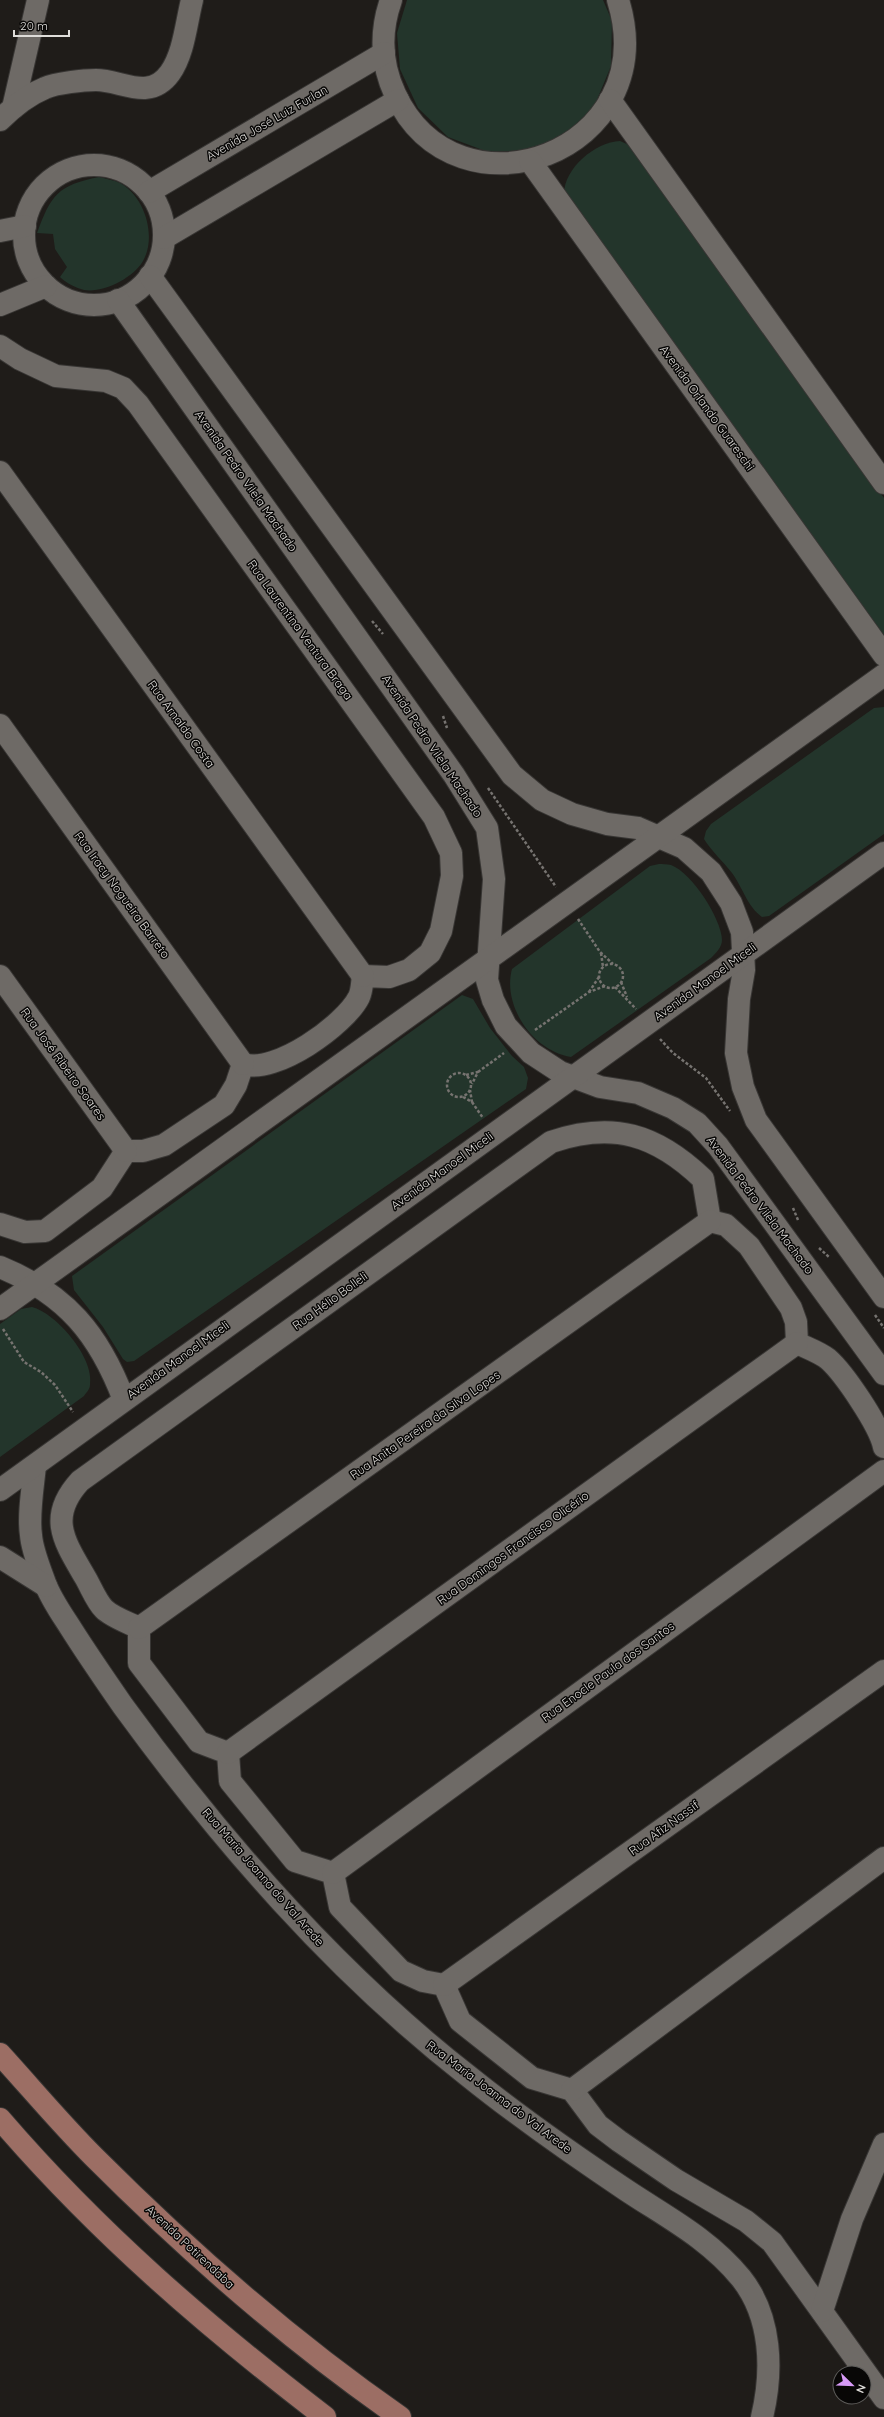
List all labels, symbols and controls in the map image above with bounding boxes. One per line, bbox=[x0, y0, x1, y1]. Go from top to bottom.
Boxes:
scale bar bbox=[14, 12, 69, 38]
text: 20 m bbox=[20, 18, 48, 33]
street label: Avenida José Luiz Furlan bbox=[203, 82, 330, 163]
street label: Avenida Orlando Guareschi bbox=[657, 342, 758, 473]
street label: Avenida Pedro Vilela Machado bbox=[192, 407, 301, 554]
street label: Rua Laurentina Ventura Braga bbox=[245, 557, 356, 703]
street label: Avenida Pedro Vilela Machado bbox=[379, 671, 486, 820]
street label: Rua Arnaldo Costa bbox=[145, 677, 218, 770]
street label: Rua Iracy Nogueira Barreto bbox=[71, 828, 173, 961]
street label: Avenida Manoel Miceli bbox=[651, 939, 759, 1024]
street label: Rua José Ribeiro Soares bbox=[18, 1005, 109, 1123]
street label: Avenida Manoel Miceli bbox=[388, 1128, 496, 1213]
street label: Avenida Pedro Vilela Machado bbox=[704, 1133, 817, 1277]
street label: Rua Hélio Bolleli bbox=[289, 1268, 370, 1333]
street label: Avenida Manoel Miceli bbox=[124, 1317, 232, 1402]
street label: Rua Anita Pereira da Silva Lopes bbox=[347, 1367, 503, 1482]
street label: Rua Domingos Francisco Olicério bbox=[434, 1488, 591, 1608]
street label: Rua Enocle Paula dos Santos bbox=[538, 1618, 677, 1725]
street label: Rua Afiz Nassif bbox=[626, 1797, 702, 1858]
street label: Rua Maria Joanna do Val Arede bbox=[199, 1805, 328, 1949]
street label: Rua Maria Joanna do Val Arede bbox=[424, 2037, 575, 2156]
street label: Avenida Potirendaba bbox=[143, 2202, 238, 2292]
north arrow bbox=[832, 2365, 872, 2405]
text: N bbox=[853, 2382, 869, 2395]

